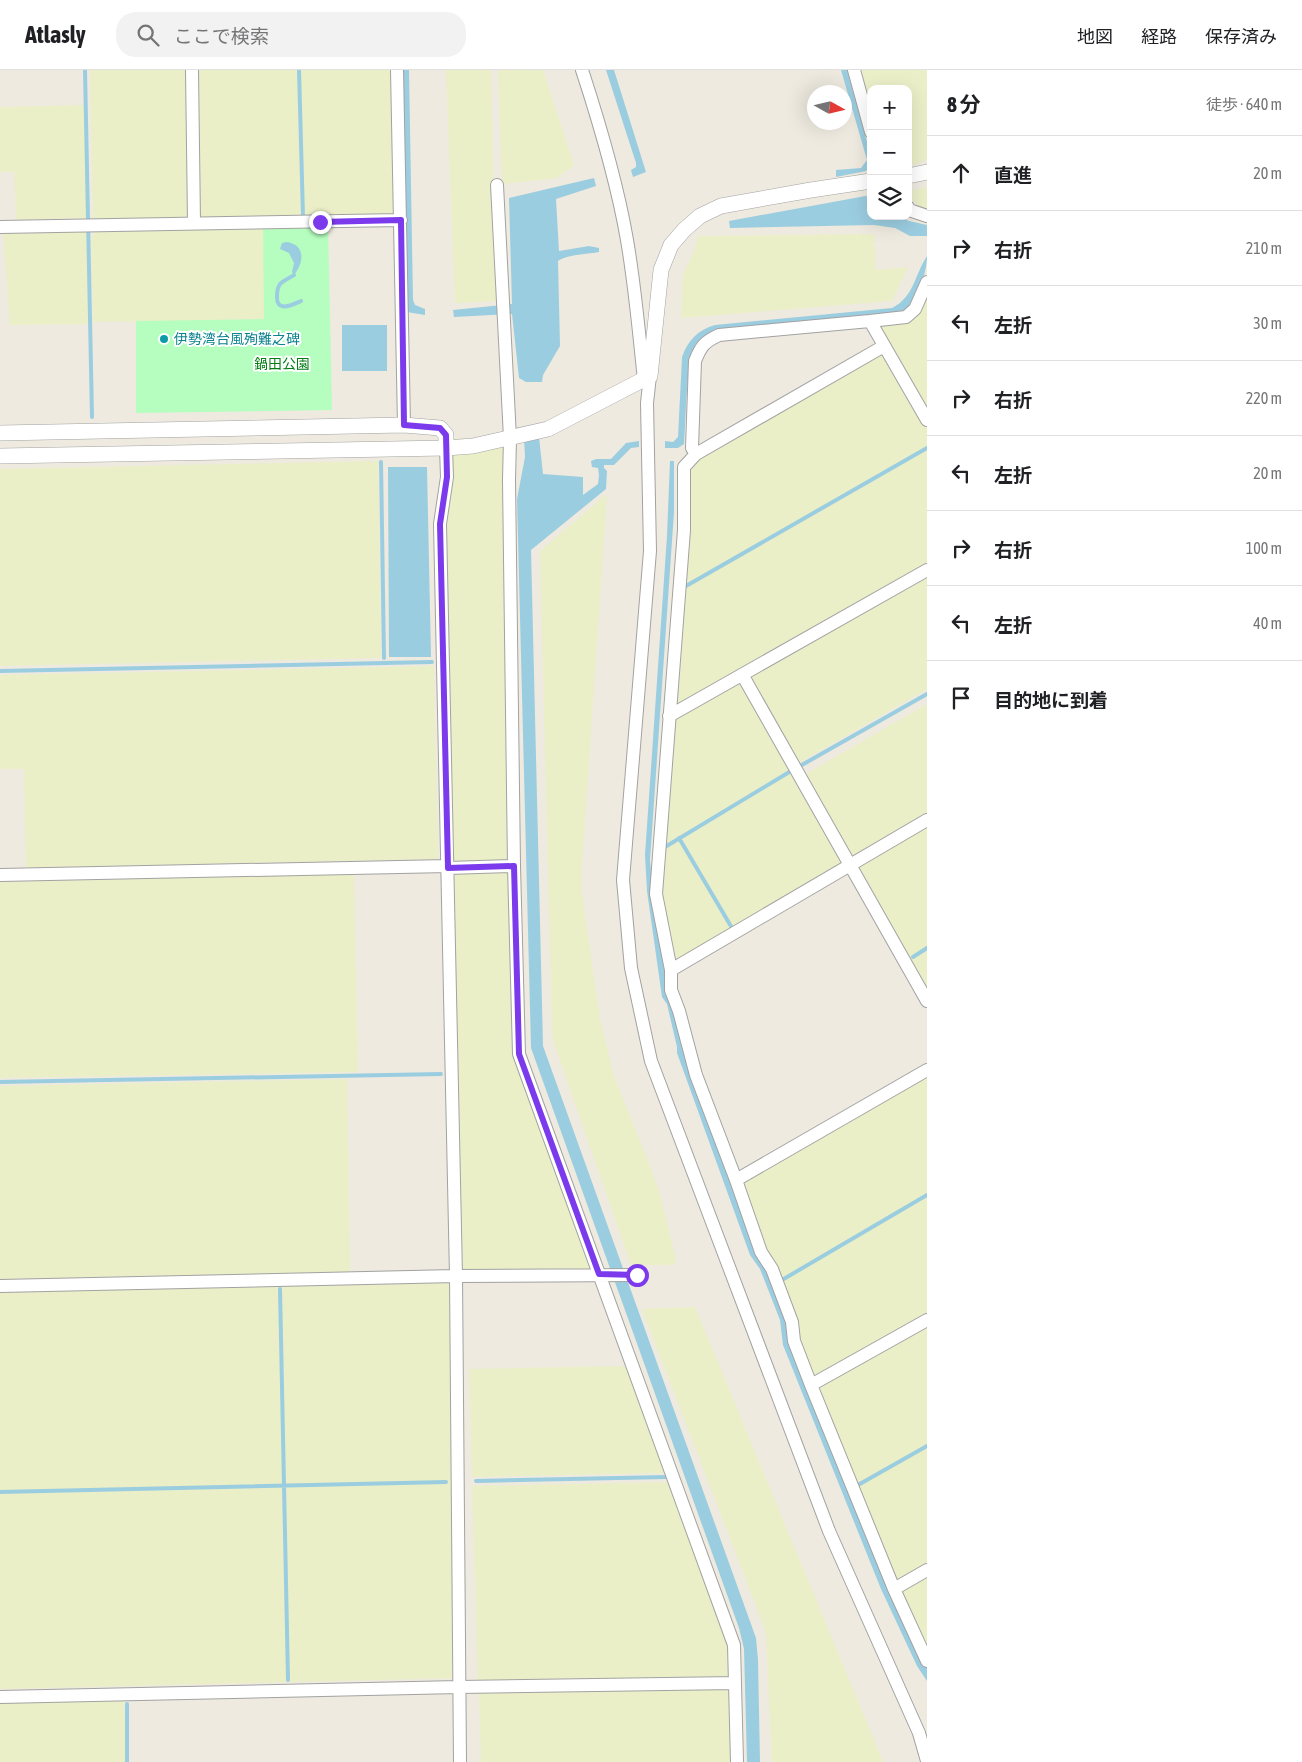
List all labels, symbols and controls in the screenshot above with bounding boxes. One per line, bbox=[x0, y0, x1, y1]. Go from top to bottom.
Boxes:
search box bbox=[116, 12, 466, 57]
text: Atlasly bbox=[25, 21, 86, 48]
icon: search bbox=[134, 21, 162, 49]
text: ここで検索 bbox=[174, 25, 269, 47]
text: 地図 bbox=[1077, 26, 1113, 47]
text: 経路 bbox=[1141, 26, 1177, 47]
text: 保存済み bbox=[1205, 26, 1277, 47]
north arrow bbox=[807, 85, 852, 130]
map controls bbox=[867, 85, 912, 220]
button: + bbox=[867, 85, 912, 130]
text: 8 分 bbox=[947, 92, 981, 116]
text: 徒歩 · 640 m bbox=[1206, 95, 1282, 113]
button: − bbox=[867, 130, 912, 175]
icon: ahead bbox=[947, 159, 975, 187]
text: 直進 bbox=[994, 164, 1032, 186]
text: 20 m bbox=[1253, 164, 1282, 182]
button: layers bbox=[867, 175, 912, 220]
route end bbox=[309, 211, 332, 234]
icon: right bbox=[947, 234, 975, 262]
text: 右折 bbox=[994, 239, 1032, 261]
text: 210 m bbox=[1246, 239, 1282, 257]
icon: left bbox=[947, 309, 975, 337]
text: 左折 bbox=[994, 314, 1032, 336]
text: 30 m bbox=[1253, 314, 1282, 332]
place label: 伊勢湾台風殉難之碑 bbox=[174, 331, 300, 347]
marker: 伊勢湾台風殉難之碑 bbox=[158, 333, 170, 345]
park label: 鍋田公園 bbox=[254, 356, 310, 372]
icon: right bbox=[947, 384, 975, 412]
text: 右折 bbox=[994, 389, 1032, 411]
text: 220 m bbox=[1246, 389, 1282, 407]
icon: left bbox=[947, 459, 975, 487]
text: 左折 bbox=[994, 464, 1032, 486]
text: 20 m bbox=[1253, 464, 1282, 482]
icon: right bbox=[947, 534, 975, 562]
text: 右折 bbox=[994, 539, 1032, 561]
text: 100 m bbox=[1246, 539, 1282, 557]
icon: left bbox=[947, 609, 975, 637]
text: 左折 bbox=[994, 614, 1032, 636]
text: 40 m bbox=[1253, 614, 1282, 632]
icon: arrive bbox=[947, 684, 975, 712]
text: 目的地に到着 bbox=[994, 689, 1108, 711]
route start bbox=[626, 1264, 649, 1287]

